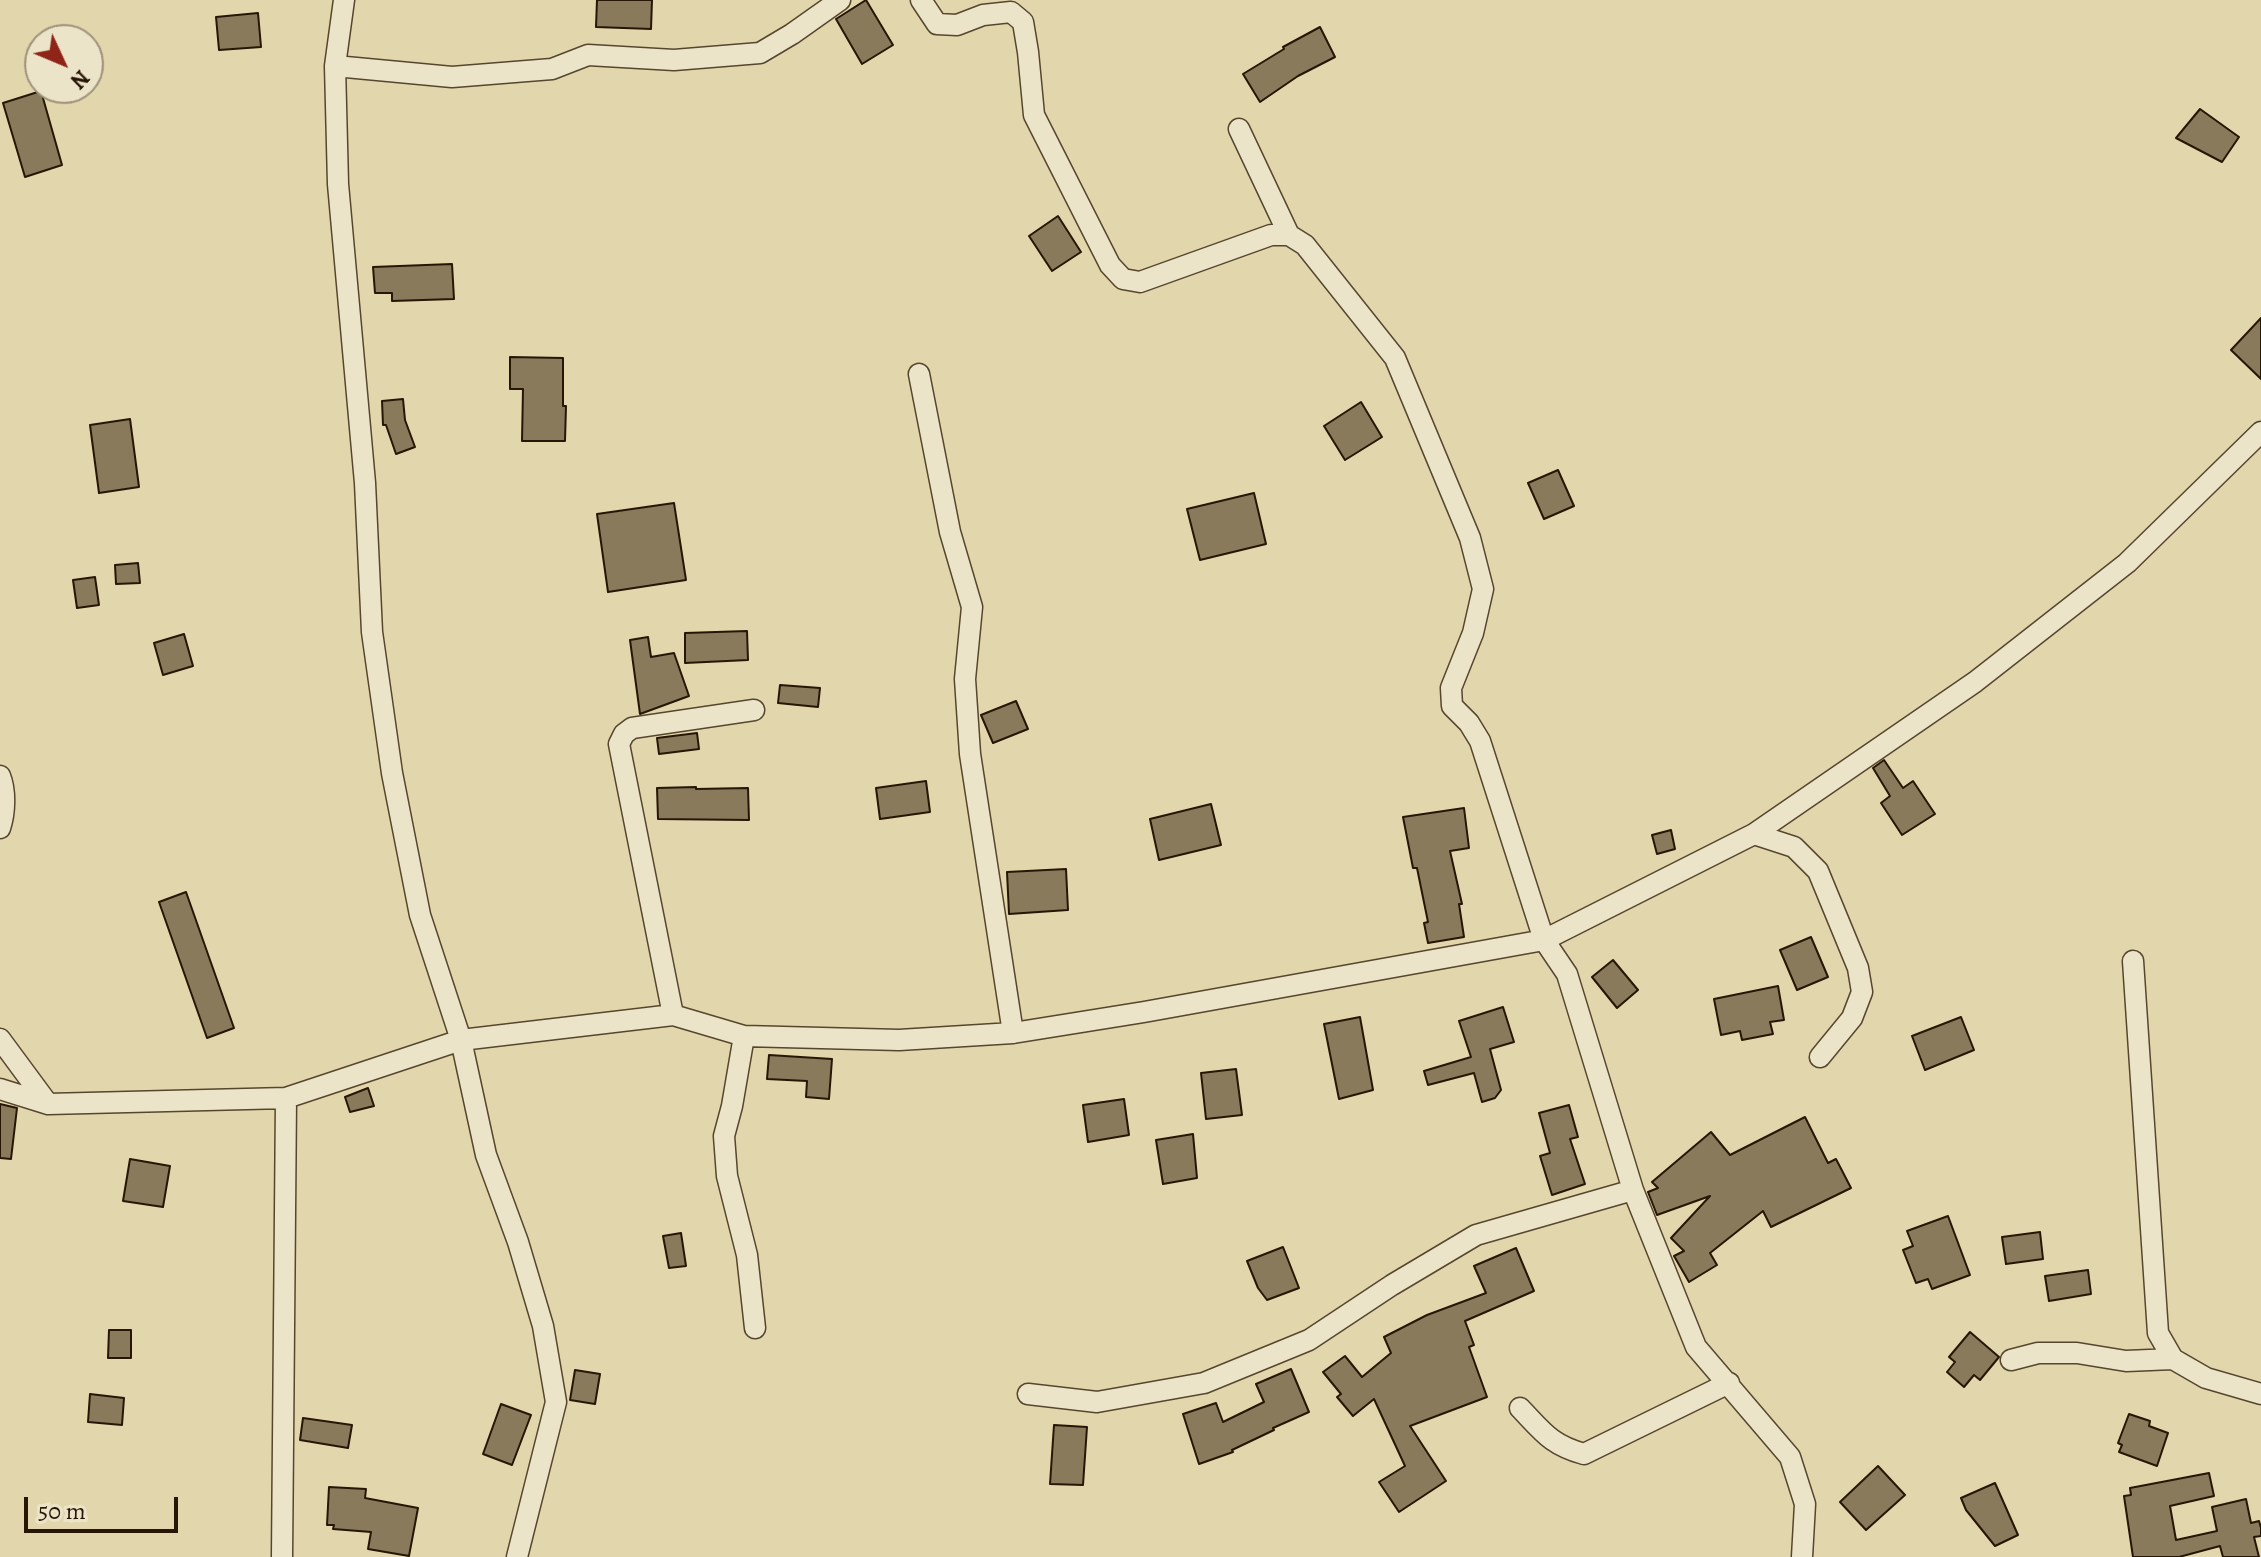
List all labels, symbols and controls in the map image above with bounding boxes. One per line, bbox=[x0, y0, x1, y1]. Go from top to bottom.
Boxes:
north arrow bbox=[24, 24, 104, 104]
text: N bbox=[63, 63, 96, 95]
scale bar bbox=[28, 1481, 182, 1531]
text: 50 m bbox=[38, 1495, 86, 1527]

